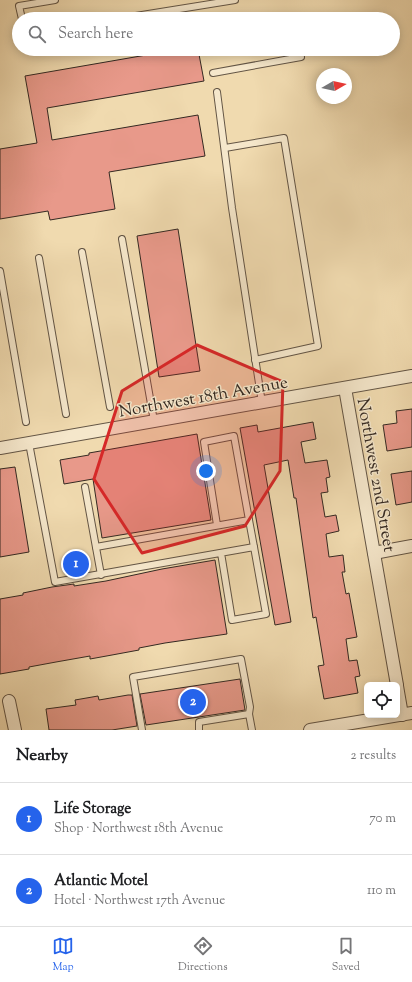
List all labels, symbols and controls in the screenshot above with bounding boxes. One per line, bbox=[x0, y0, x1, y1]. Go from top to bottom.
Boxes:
search box bbox=[12, 12, 400, 56]
icon: search bbox=[26, 23, 48, 45]
text: Search here bbox=[58, 24, 133, 45]
north arrow bbox=[316, 68, 352, 104]
street label: Northwest 18th Avenue bbox=[117, 371, 290, 425]
street label: Northwest 2nd Street bbox=[350, 397, 400, 554]
your location bbox=[196, 461, 216, 481]
pin: 1 bbox=[63, 549, 89, 579]
map controls bbox=[364, 682, 400, 718]
button: locate bbox=[364, 682, 400, 718]
pin: 2 bbox=[180, 687, 206, 717]
text: Nearby bbox=[16, 744, 68, 768]
text: 2 results bbox=[351, 747, 396, 765]
text: Life Storage bbox=[54, 799, 131, 820]
text: 1 bbox=[27, 810, 31, 828]
text: 70 m bbox=[369, 810, 396, 828]
text: Shop · Northwest 18th Avenue bbox=[54, 820, 223, 838]
text: Atlantic Motel bbox=[54, 871, 148, 892]
text: 2 bbox=[26, 882, 32, 900]
text: 110 m bbox=[367, 882, 396, 900]
text: Hotel · Northwest 17th Avenue bbox=[54, 892, 225, 910]
tab: Map bbox=[52, 935, 74, 975]
tab: Directions bbox=[178, 935, 228, 975]
tab: Saved bbox=[332, 935, 360, 975]

